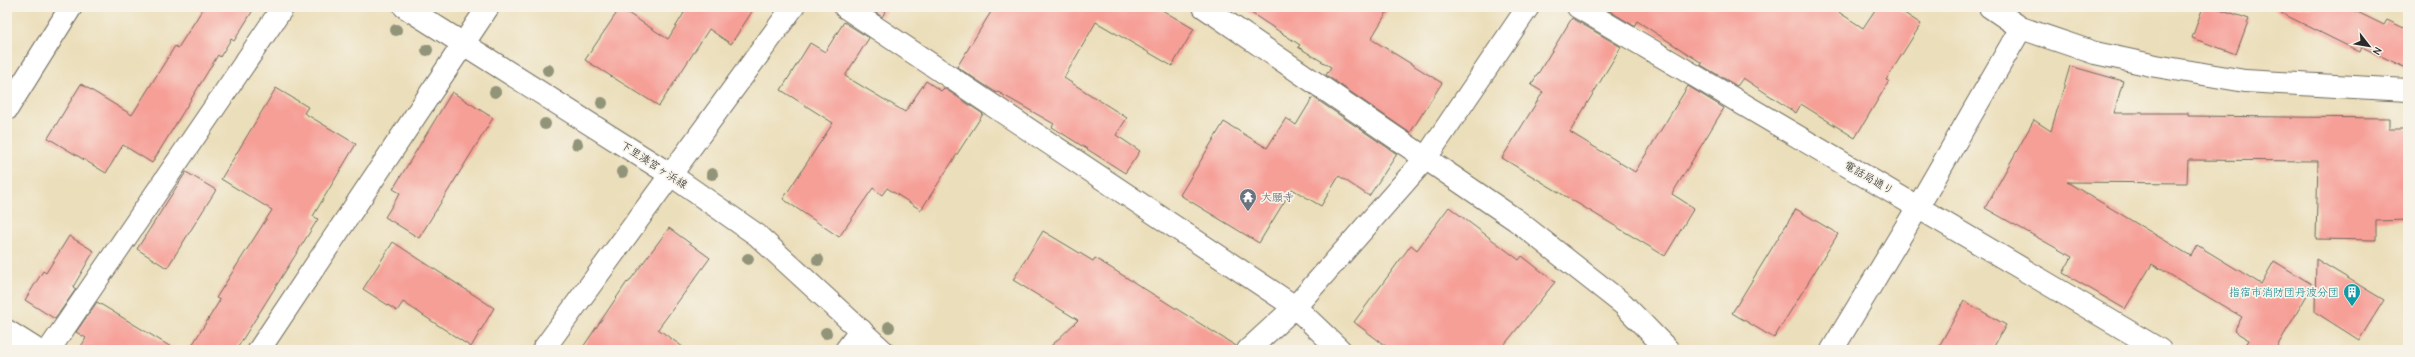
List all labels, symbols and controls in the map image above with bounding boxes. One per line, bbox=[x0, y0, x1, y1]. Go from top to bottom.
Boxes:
north arrow bbox=[2349, 26, 2389, 66]
text: N bbox=[2370, 44, 2385, 57]
street label: 下里湊宮ヶ浜線 bbox=[618, 139, 690, 191]
street label: 電話局通り bbox=[1842, 159, 1896, 197]
temple icon: 大願寺 bbox=[1238, 187, 1258, 212]
place label: 大願寺 bbox=[1261, 191, 1294, 204]
building icon: 指宿市消防団丹波分団 bbox=[2342, 282, 2362, 307]
place label: 指宿市消防団丹波分団 bbox=[2229, 286, 2339, 299]

